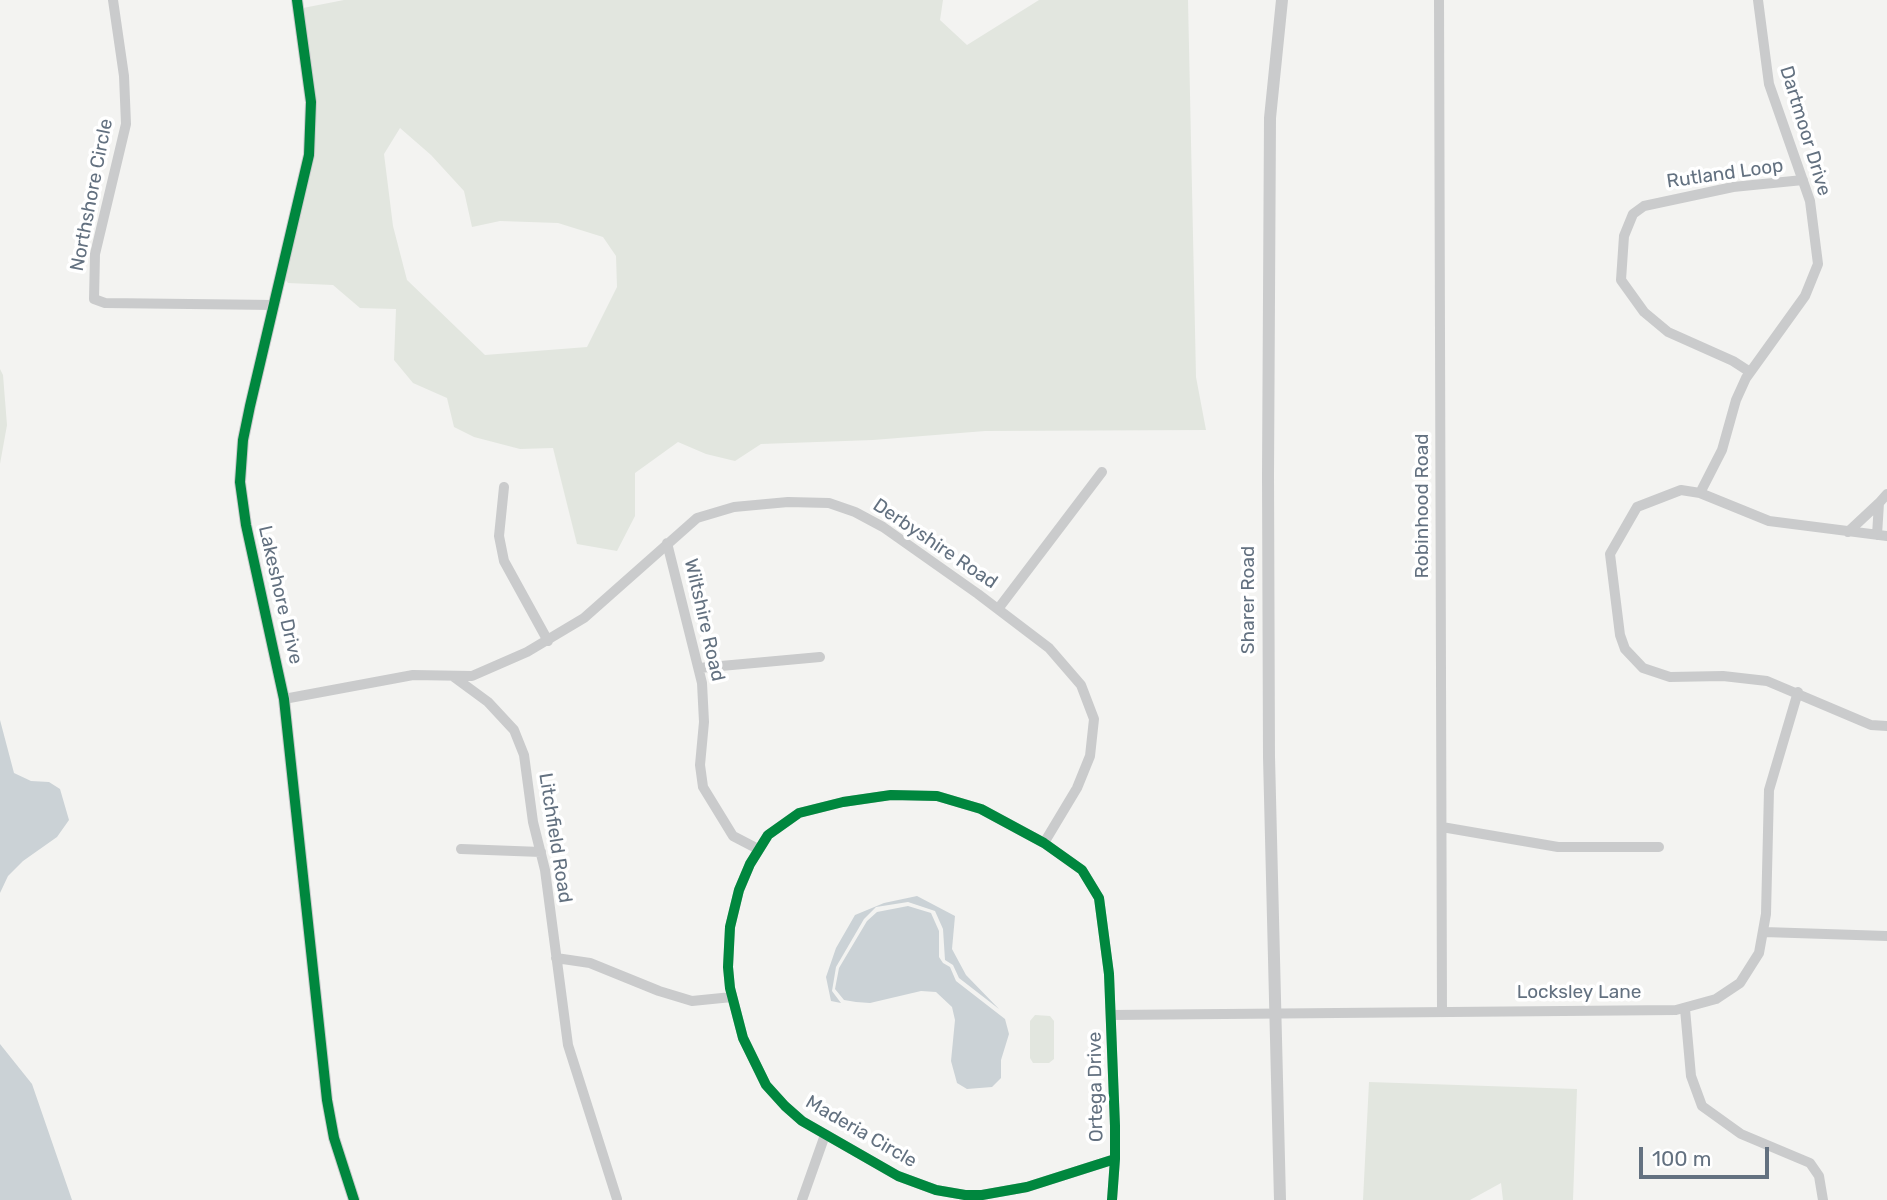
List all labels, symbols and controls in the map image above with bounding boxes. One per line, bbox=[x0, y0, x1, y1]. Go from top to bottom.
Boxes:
street label: Dartmoor Drive bbox=[1774, 63, 1836, 199]
street label: Northshore Circle bbox=[66, 117, 118, 273]
street label: Rutland Loop bbox=[1665, 155, 1785, 193]
street label: Robinhood Road bbox=[1412, 433, 1434, 579]
street label: Derbyshire Road bbox=[868, 494, 1002, 594]
street label: Lakeshore Drive bbox=[253, 524, 307, 666]
street label: Sharer Road bbox=[1238, 546, 1260, 654]
street label: Wiltshire Road bbox=[679, 556, 729, 684]
street label: Litchfield Road bbox=[533, 771, 577, 905]
street label: Locksley Lane bbox=[1517, 982, 1641, 1004]
street label: Ortega Drive bbox=[1084, 1032, 1108, 1142]
street label: Maderia Circle bbox=[801, 1091, 921, 1173]
scale bar bbox=[1642, 1134, 1772, 1178]
text: 100 m bbox=[1652, 1146, 1711, 1171]

